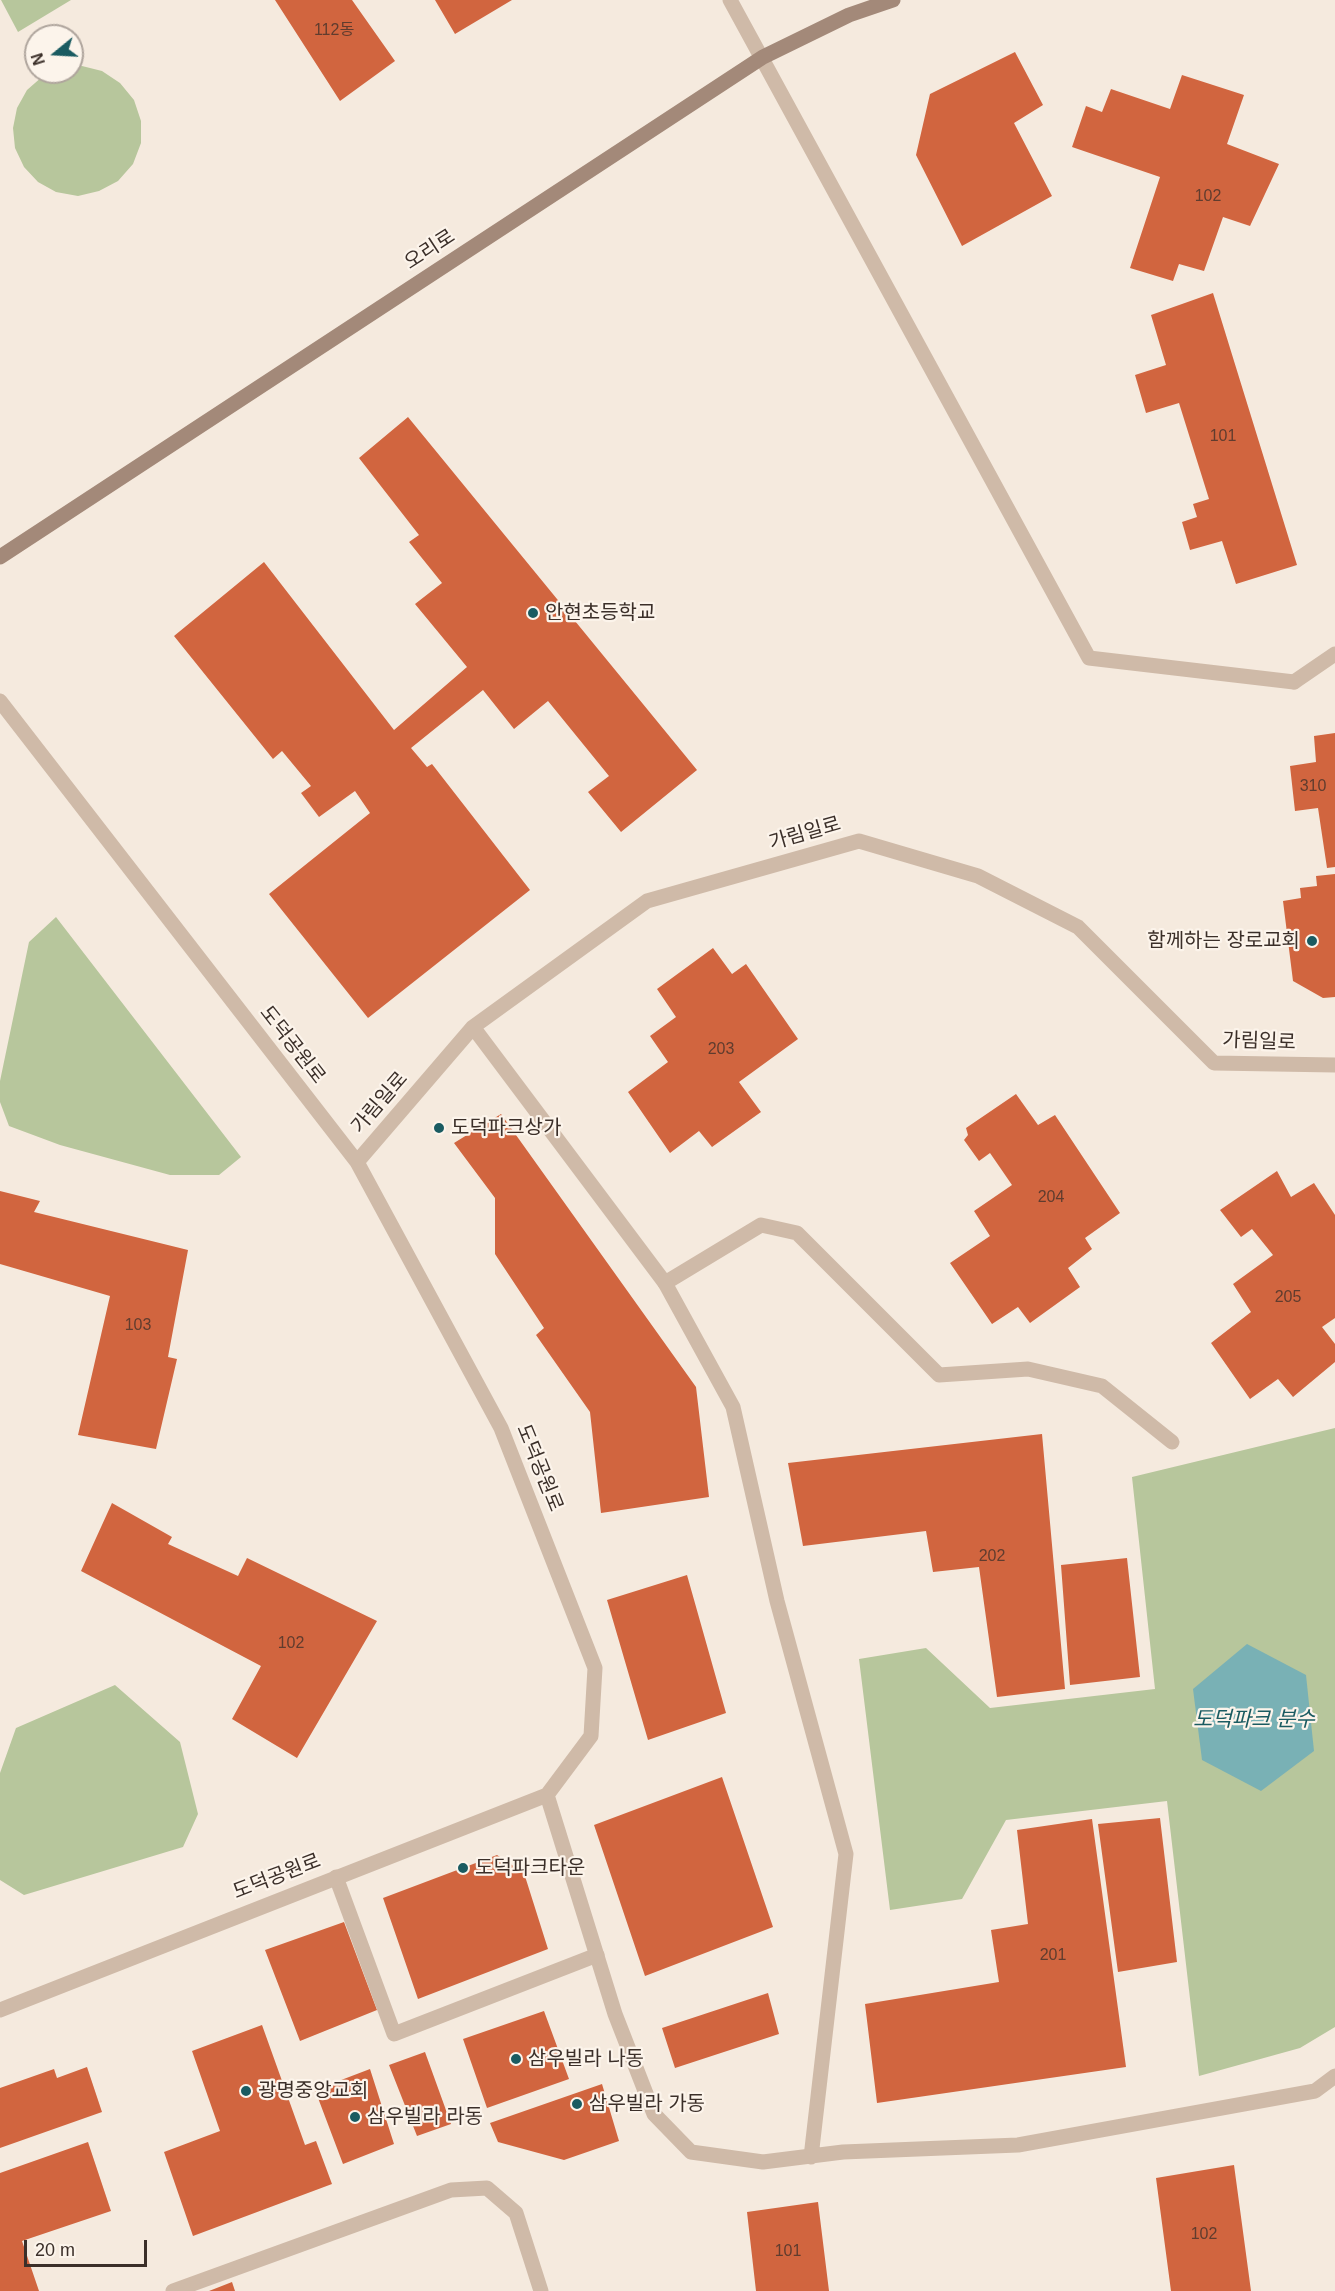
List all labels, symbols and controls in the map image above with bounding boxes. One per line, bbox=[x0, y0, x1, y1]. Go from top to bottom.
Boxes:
house number: 112동 bbox=[314, 21, 354, 41]
north arrow bbox=[24, 24, 84, 84]
text: N bbox=[28, 51, 48, 67]
house number: 102 bbox=[1195, 187, 1221, 207]
street label: 오리로 bbox=[400, 225, 460, 275]
house number: 101 bbox=[1210, 427, 1236, 447]
place label: 안현초등학교 bbox=[545, 601, 655, 625]
marker: 안현초등학교 bbox=[526, 606, 540, 620]
house number: 310 bbox=[1300, 777, 1326, 797]
street label: 가림일로 bbox=[766, 812, 844, 856]
place label: 함께하는 장로교회 bbox=[1147, 929, 1300, 953]
marker: 함께하는 장로교회 bbox=[1305, 934, 1319, 948]
street label: 도덕공원로 bbox=[254, 1001, 330, 1089]
street label: 가림일로 bbox=[1222, 1029, 1296, 1055]
house number: 203 bbox=[708, 1040, 734, 1060]
street label: 가림일로 bbox=[347, 1067, 413, 1139]
place label: 도덕파크상가 bbox=[451, 1116, 561, 1140]
marker: 도덕파크상가 bbox=[432, 1121, 446, 1135]
house number: 204 bbox=[1038, 1188, 1064, 1208]
house number: 205 bbox=[1275, 1288, 1301, 1308]
house number: 103 bbox=[125, 1316, 151, 1336]
street label: 도덕공원로 bbox=[511, 1421, 567, 1515]
house number: 202 bbox=[979, 1547, 1005, 1567]
house number: 102 bbox=[278, 1634, 304, 1654]
water label: 도덕파크 분수 bbox=[1193, 1707, 1315, 1733]
street label: 도덕공원로 bbox=[230, 1849, 324, 1905]
place label: 도덕파크타운 bbox=[475, 1856, 585, 1880]
marker: 도덕파크타운 bbox=[456, 1861, 470, 1875]
house number: 201 bbox=[1040, 1946, 1066, 1966]
place label: 삼우빌라 나동 bbox=[528, 2047, 644, 2071]
marker: 삼우빌라 나동 bbox=[509, 2052, 523, 2066]
place label: 광명중앙교회 bbox=[258, 2079, 368, 2103]
marker: 광명중앙교회 bbox=[239, 2084, 253, 2098]
place label: 삼우빌라 가동 bbox=[589, 2092, 705, 2116]
marker: 삼우빌라 가동 bbox=[570, 2097, 584, 2111]
place label: 삼우빌라 라동 bbox=[367, 2105, 483, 2129]
marker: 삼우빌라 라동 bbox=[348, 2110, 362, 2124]
house number: 102 bbox=[1191, 2225, 1217, 2245]
scale bar bbox=[27, 2228, 150, 2266]
text: 20 m bbox=[35, 2240, 75, 2260]
house number: 101 bbox=[775, 2242, 801, 2262]

